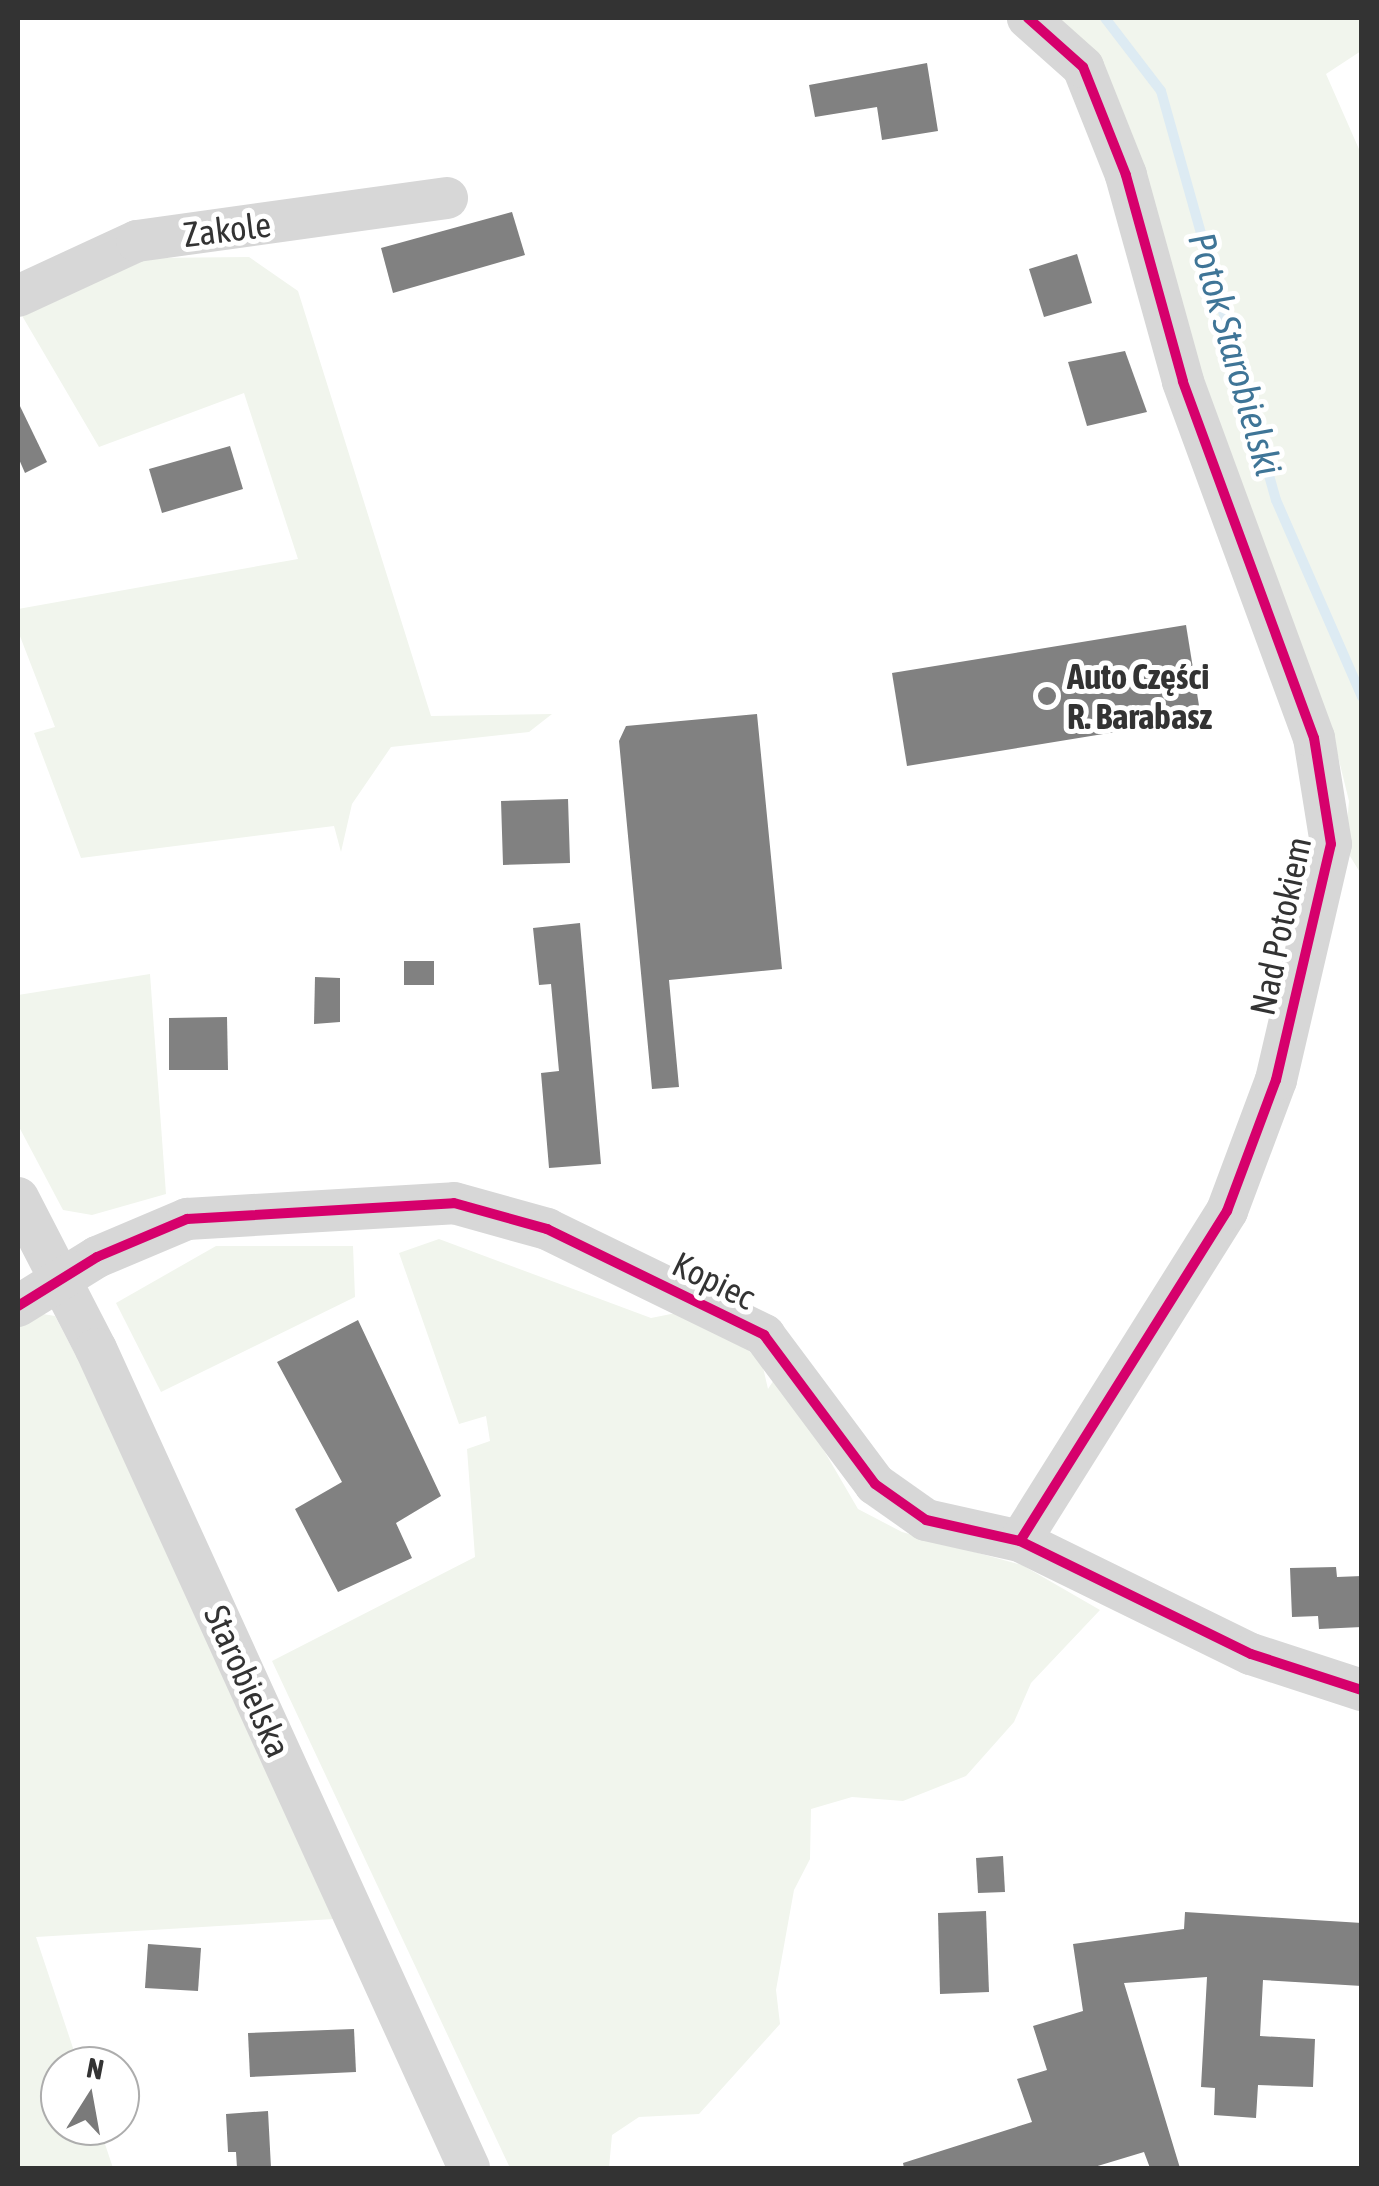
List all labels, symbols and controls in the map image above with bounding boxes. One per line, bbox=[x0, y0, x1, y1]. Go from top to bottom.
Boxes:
street label: Zakole bbox=[181, 203, 273, 255]
water label: Potok Starobielski bbox=[1179, 227, 1291, 481]
place label: Auto Części R. Barabasz bbox=[1067, 655, 1212, 737]
marker: Auto Części R. Barabasz bbox=[1036, 685, 1058, 707]
street label: Nad Potokiem bbox=[1241, 833, 1319, 1019]
street label: Kopiec bbox=[666, 1242, 762, 1318]
street label: Starobielska bbox=[196, 1599, 300, 1763]
north arrow bbox=[40, 2046, 140, 2146]
text: N bbox=[84, 2051, 107, 2086]

